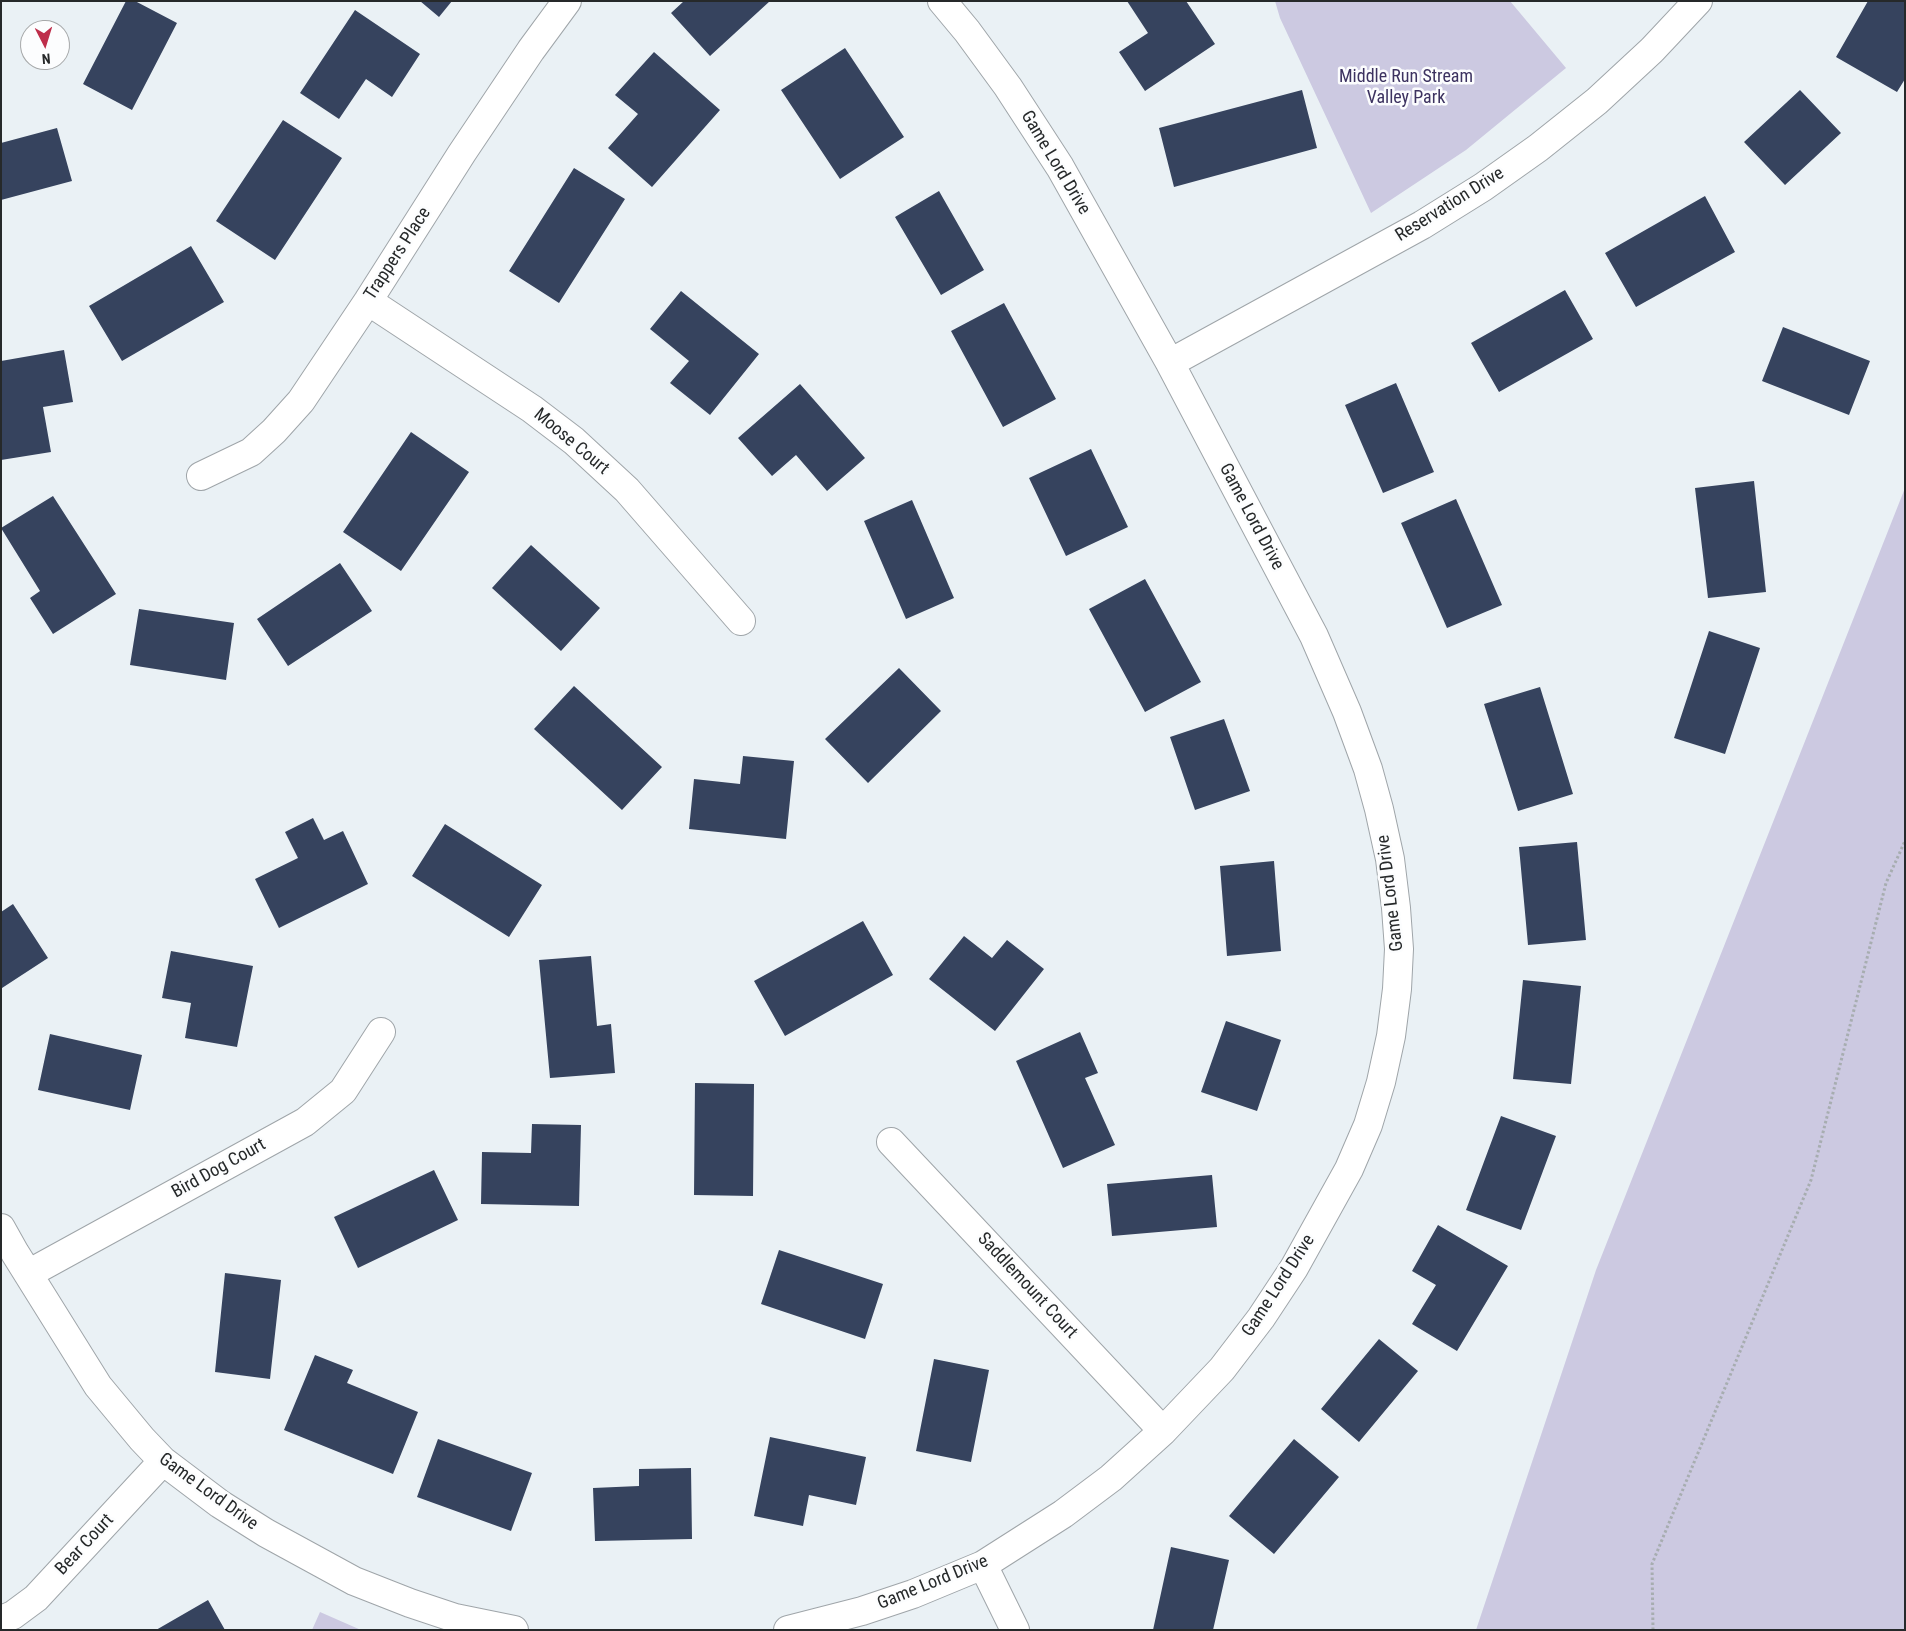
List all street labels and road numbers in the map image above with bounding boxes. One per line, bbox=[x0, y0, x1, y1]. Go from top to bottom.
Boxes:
street label: Game Lord Drive bbox=[1016, 107, 1094, 219]
street label: Reservation Drive bbox=[1392, 163, 1508, 247]
street label: Trappers Place bbox=[360, 204, 436, 304]
street label: Moose Court bbox=[529, 404, 613, 480]
street label: Game Lord Drive bbox=[1214, 460, 1288, 574]
street label: Game Lord Drive bbox=[1373, 833, 1409, 953]
street label: Bird Dog Court bbox=[168, 1134, 270, 1204]
street label: Saddlemount Court bbox=[972, 1229, 1082, 1343]
street label: Game Lord Drive bbox=[1238, 1231, 1320, 1341]
street label: Game Lord Drive bbox=[154, 1449, 262, 1535]
street label: Bear Court bbox=[51, 1510, 119, 1580]
street label: Game Lord Drive bbox=[875, 1551, 991, 1615]

